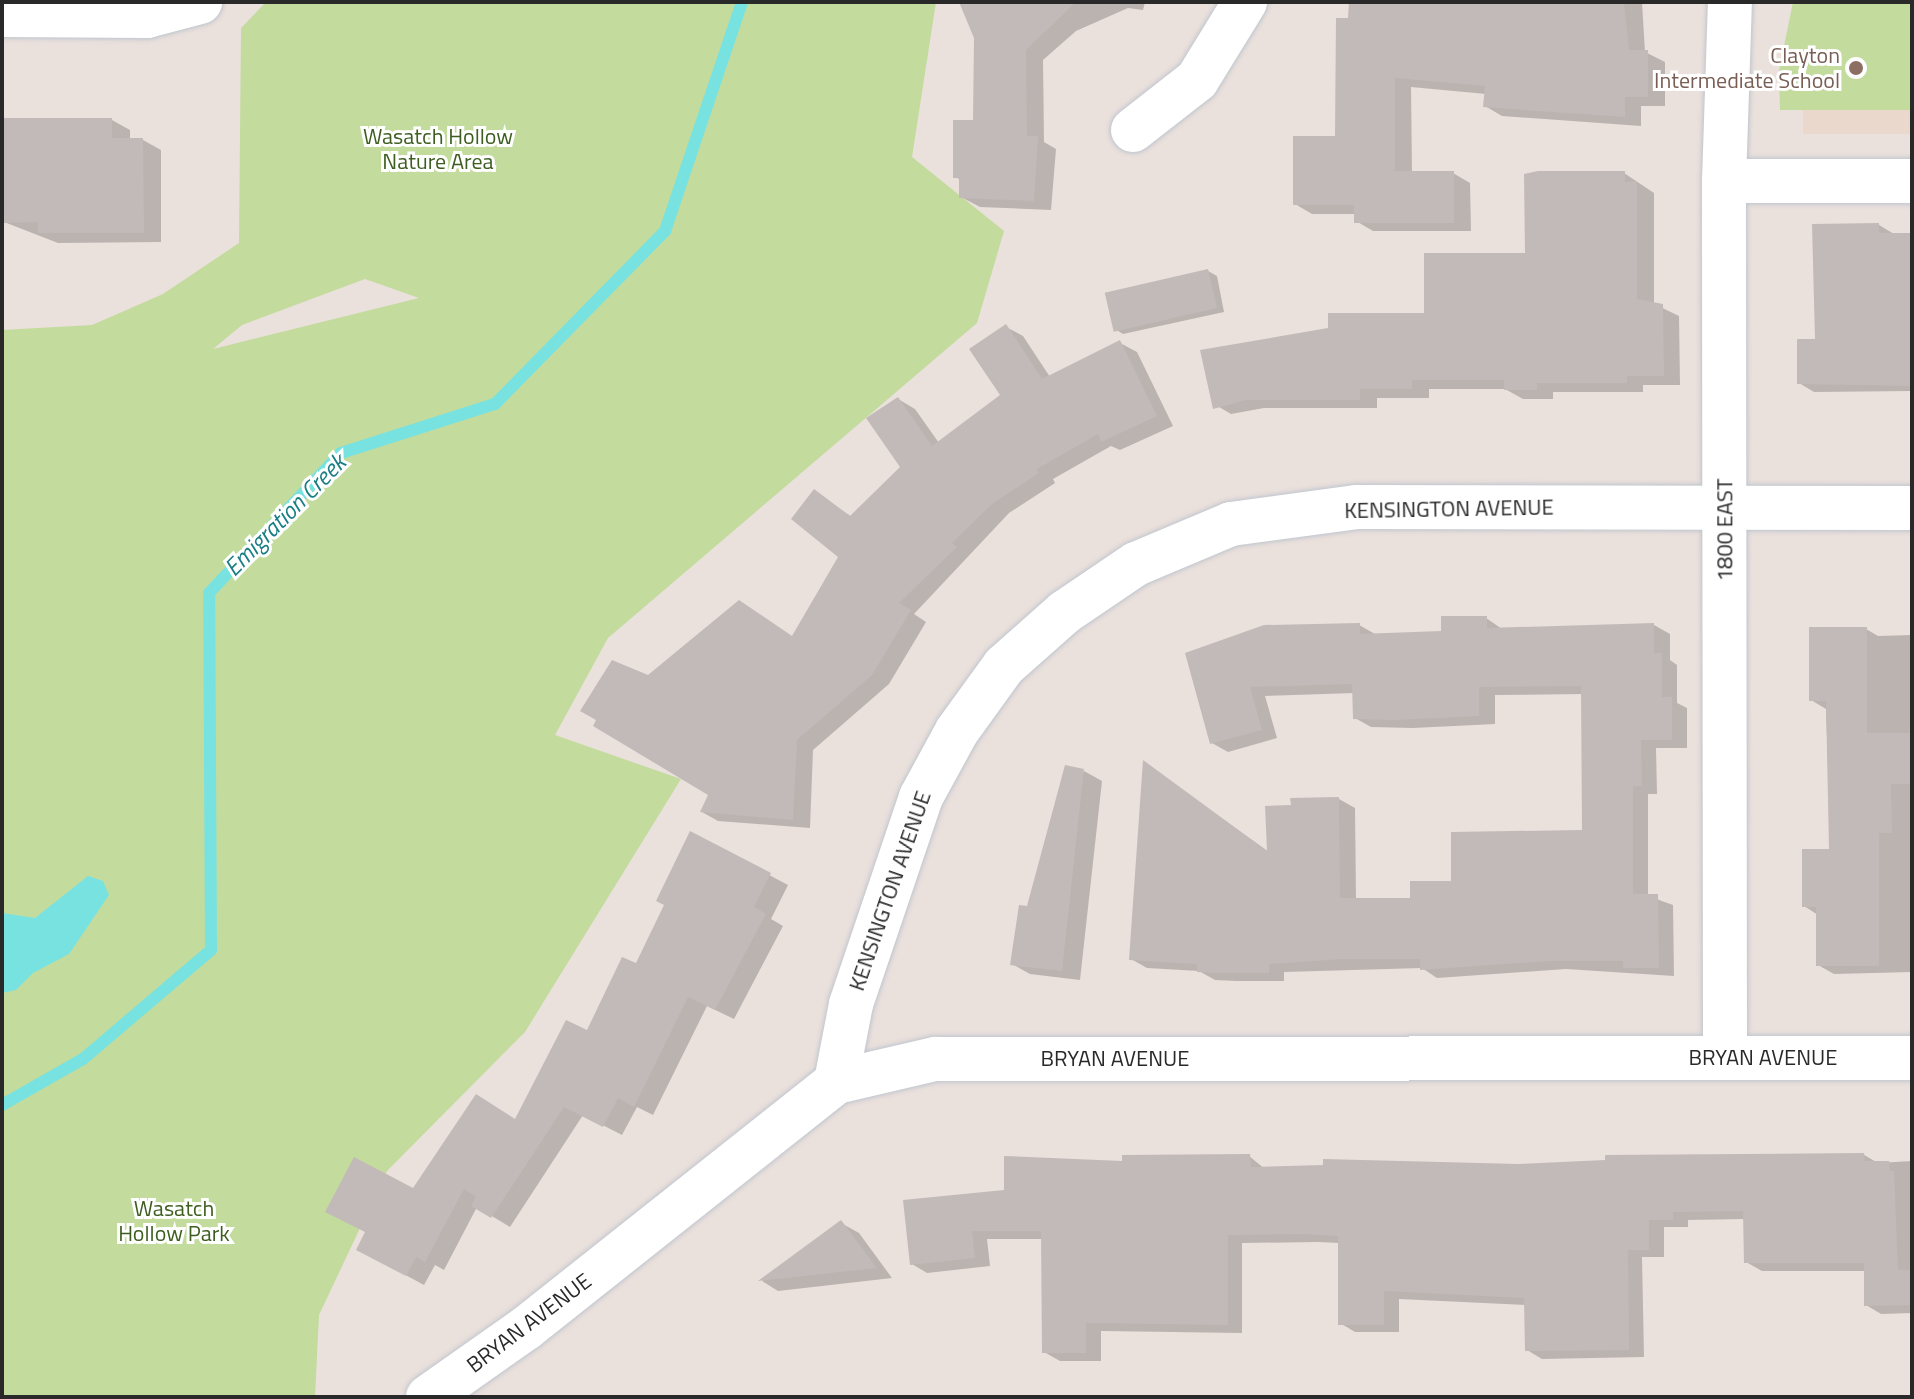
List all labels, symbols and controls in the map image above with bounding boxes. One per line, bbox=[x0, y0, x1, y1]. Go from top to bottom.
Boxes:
place label: Clayton Intermediate School bbox=[1654, 42, 1840, 94]
marker: Clayton Intermediate School bbox=[1847, 59, 1865, 77]
park label: Wasatch Hollow Nature Area bbox=[363, 123, 513, 174]
water label: Emigration Creek bbox=[218, 448, 352, 582]
street label: 1800 EAST bbox=[1712, 479, 1738, 581]
street label: KENSINGTON AVENUE bbox=[1344, 494, 1554, 524]
street label: KENSINGTON AVENUE bbox=[843, 788, 937, 994]
street label: BRYAN AVENUE bbox=[1689, 1045, 1837, 1071]
street label: BRYAN AVENUE bbox=[1041, 1046, 1189, 1072]
park label: Wasatch Hollow Park bbox=[118, 1195, 230, 1246]
street label: BRYAN AVENUE bbox=[462, 1268, 596, 1378]

